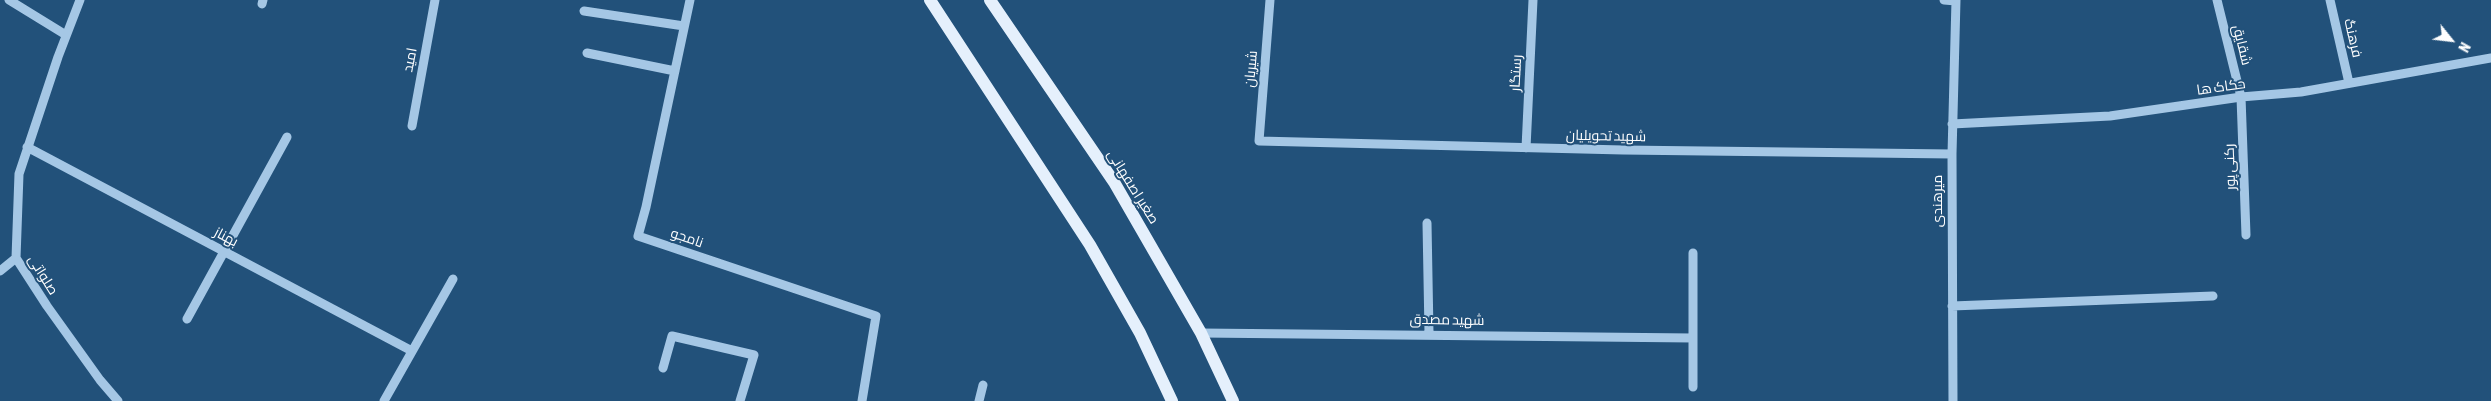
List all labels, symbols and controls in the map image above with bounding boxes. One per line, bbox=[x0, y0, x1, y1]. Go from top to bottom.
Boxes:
north arrow bbox=[2426, 15, 2476, 65]
street label: فرهنگ bbox=[2340, 17, 2366, 59]
street label: شقایق bbox=[2229, 23, 2255, 67]
text: N bbox=[2455, 40, 2473, 55]
street label: امید bbox=[399, 46, 421, 74]
street label: شیریان bbox=[1241, 50, 1261, 88]
street label: رستگار bbox=[1507, 54, 1525, 92]
street label: حکاک ها bbox=[2195, 75, 2247, 99]
street label: شهید تحویلیان bbox=[1566, 127, 1646, 145]
street label: رکنی پور bbox=[2221, 144, 2239, 190]
street label: صغیر اصفهانی bbox=[1104, 147, 1162, 227]
street label: میرهندی bbox=[1930, 175, 1946, 227]
street label: بهناز bbox=[211, 224, 241, 250]
street label: نامجو bbox=[668, 225, 706, 251]
street label: صلواتی bbox=[24, 252, 62, 298]
street label: شهید مصدق bbox=[1409, 311, 1485, 329]

